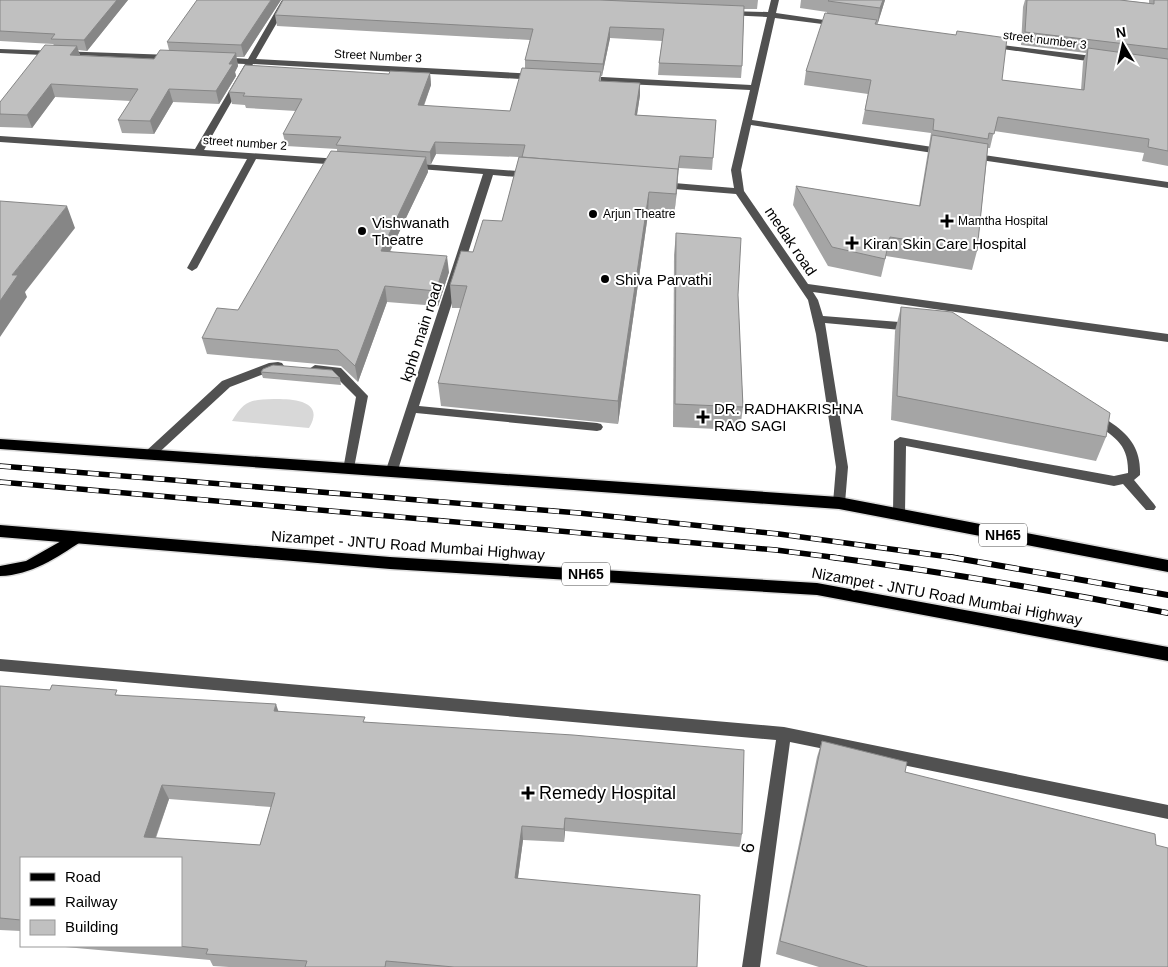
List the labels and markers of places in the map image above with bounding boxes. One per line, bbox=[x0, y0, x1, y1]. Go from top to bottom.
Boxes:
place label: Arjun Theatre bbox=[603, 207, 676, 221]
marker: Arjun Theatre bbox=[587, 208, 599, 220]
place label: Vishwanath Theatre bbox=[372, 214, 449, 248]
marker: Mamtha Hospital bbox=[940, 214, 954, 228]
place label: Mamtha Hospital bbox=[958, 214, 1048, 228]
marker: Vishwanath Theatre bbox=[356, 225, 368, 237]
place label: Kiran Skin Care Hospital bbox=[863, 235, 1026, 252]
marker: Kiran Skin Care Hospital bbox=[845, 236, 859, 250]
place label: Shiva Parvathi bbox=[615, 271, 712, 288]
marker: Shiva Parvathi bbox=[599, 273, 611, 285]
place label: DR. RADHAKRISHNA RAO SAGI bbox=[714, 400, 863, 434]
marker: DR. RADHAKRISHNA RAO SAGI bbox=[696, 410, 710, 424]
place label: Remedy Hospital bbox=[539, 783, 676, 803]
marker: Remedy Hospital bbox=[521, 786, 535, 800]

